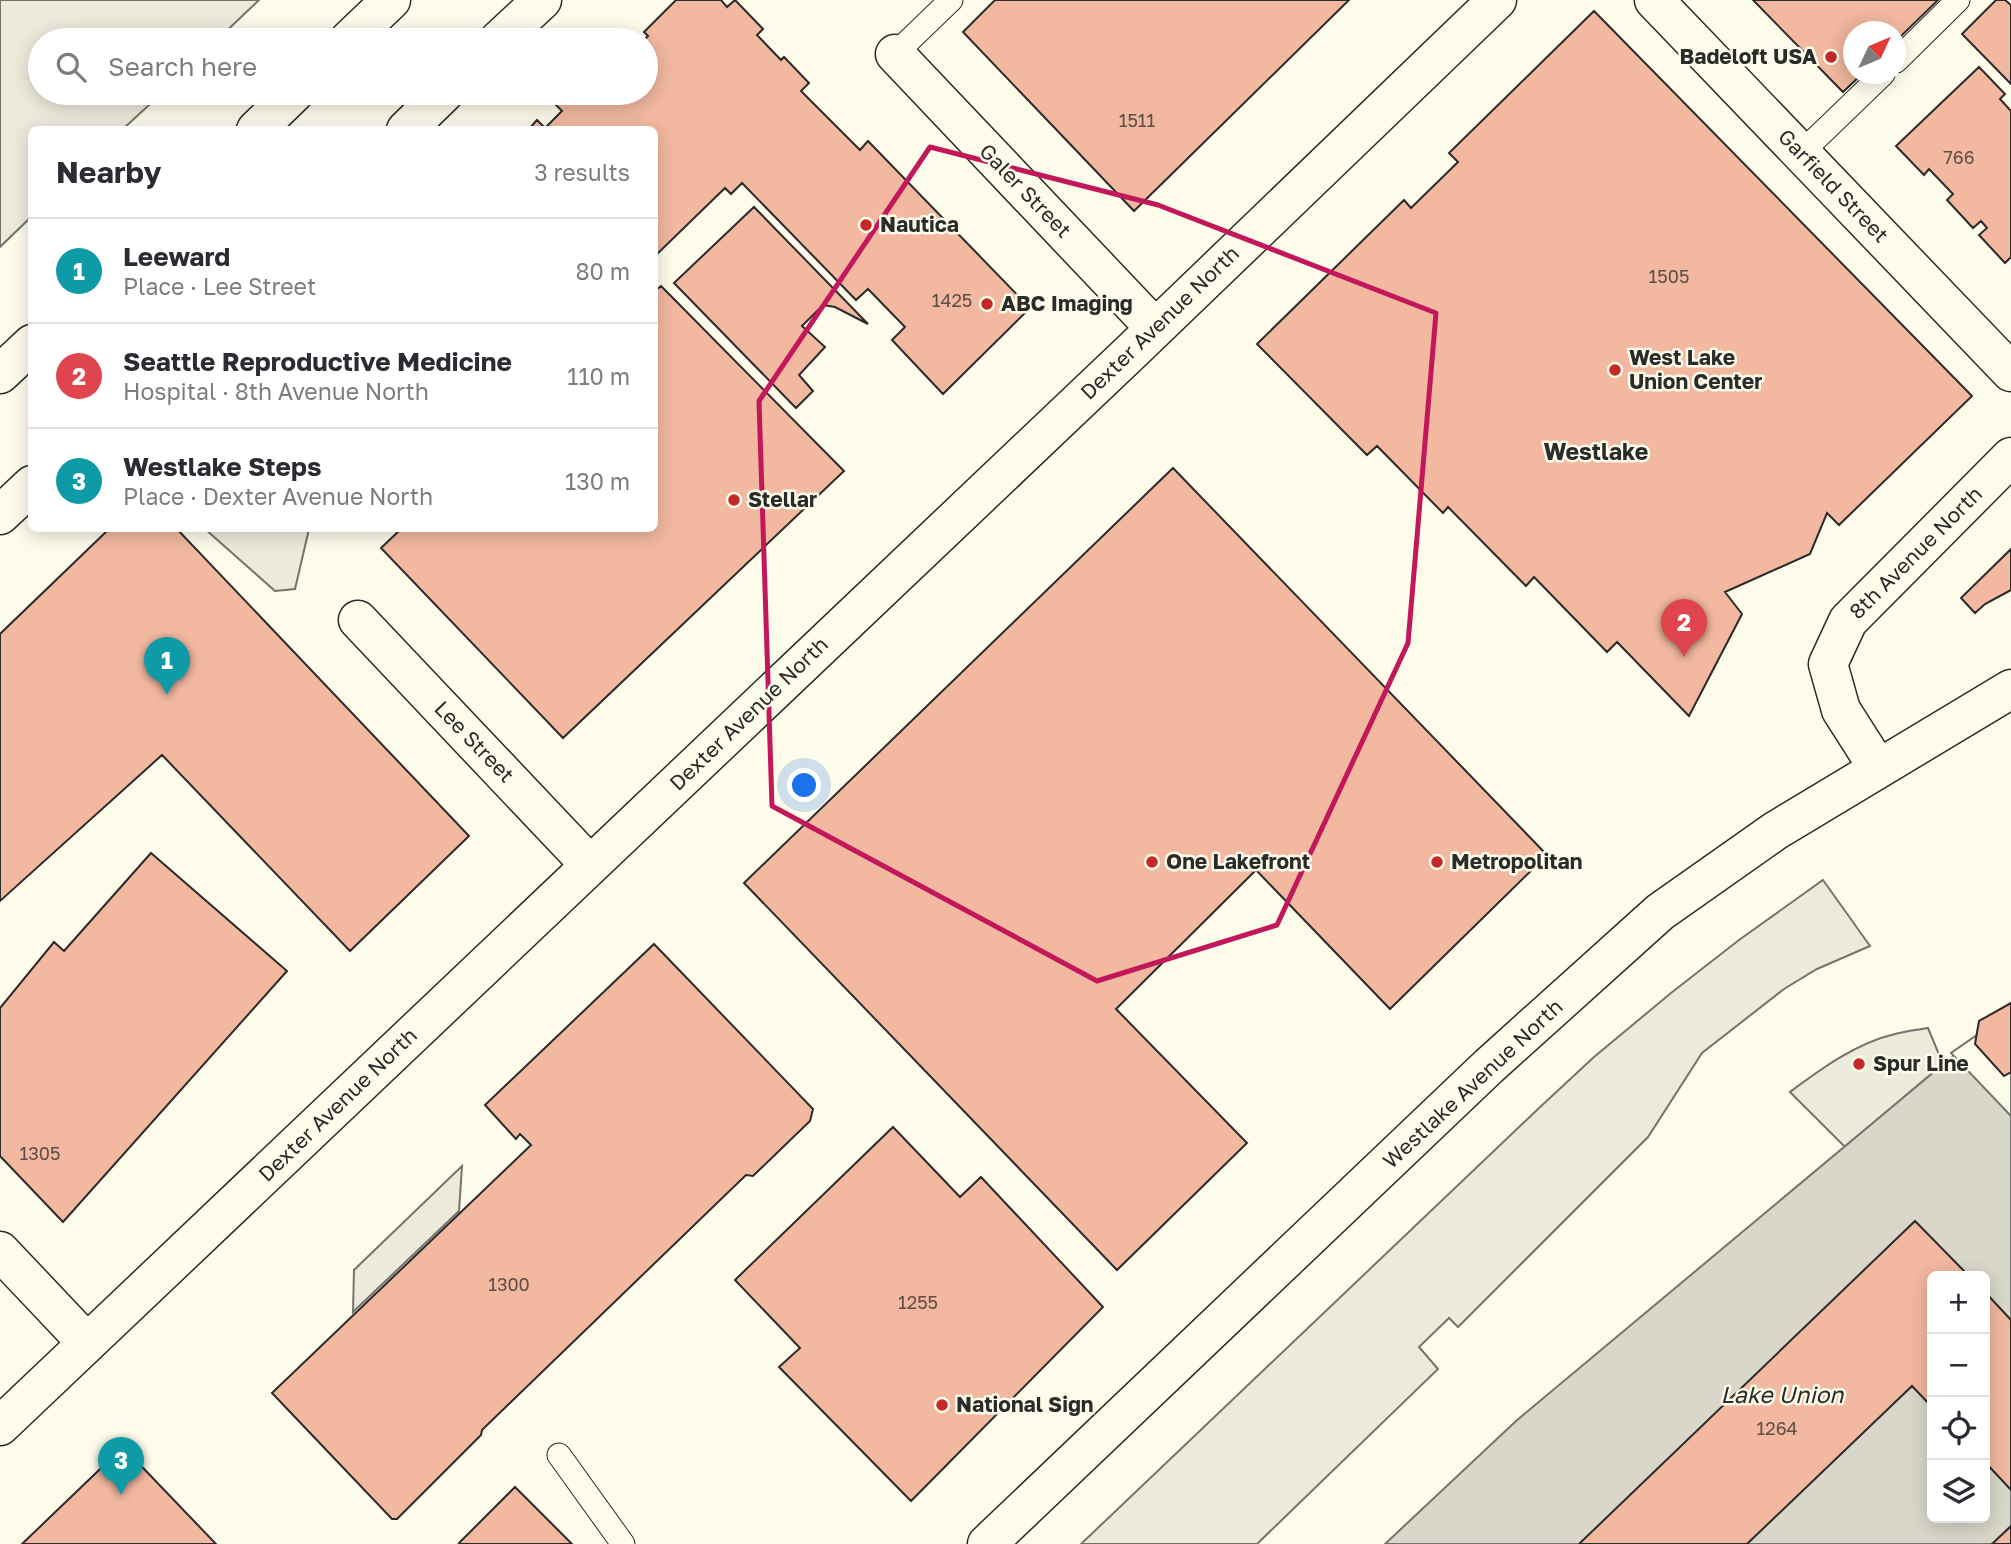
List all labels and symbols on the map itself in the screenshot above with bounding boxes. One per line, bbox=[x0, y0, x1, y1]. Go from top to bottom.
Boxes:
north arrow bbox=[1843, 21, 1906, 84]
place label: Badeloft USA bbox=[1679, 43, 1817, 69]
marker: Badeloft USA bbox=[1823, 49, 1839, 65]
house number: 1511 bbox=[1119, 109, 1156, 131]
street label: Garfield Street bbox=[1773, 123, 1894, 247]
street label: Galer Street bbox=[974, 138, 1077, 243]
house number: 766 bbox=[1943, 146, 1975, 168]
place label: Nautica bbox=[880, 211, 959, 237]
marker: Nautica bbox=[858, 217, 874, 233]
street label: Dexter Avenue North bbox=[1075, 240, 1244, 405]
house number: 1505 bbox=[1649, 265, 1689, 287]
house number: 1425 bbox=[932, 289, 972, 311]
place label: ABC Imaging bbox=[1001, 290, 1133, 316]
marker: ABC Imaging bbox=[979, 296, 995, 312]
place label: West Lake Union Center bbox=[1629, 344, 1762, 394]
marker: West Lake Union Center bbox=[1607, 362, 1623, 378]
district label: Westlake bbox=[1544, 437, 1648, 465]
street label: 8th Avenue North bbox=[1843, 480, 1987, 624]
place label: Stellar bbox=[748, 486, 817, 512]
marker: Stellar bbox=[726, 492, 742, 508]
pin: 2 bbox=[1661, 599, 1707, 657]
street label: Dexter Avenue North bbox=[664, 631, 833, 796]
pin: 1 bbox=[144, 637, 190, 695]
street label: Lee Street bbox=[429, 695, 520, 788]
your location bbox=[787, 768, 821, 802]
place label: One Lakefront bbox=[1166, 848, 1310, 874]
place label: Metropolitan bbox=[1451, 848, 1582, 874]
marker: One Lakefront bbox=[1144, 854, 1160, 870]
marker: Metropolitan bbox=[1429, 854, 1445, 870]
street label: Westlake Avenue North bbox=[1377, 993, 1568, 1173]
street label: Dexter Avenue North bbox=[253, 1022, 422, 1187]
place label: Spur Line bbox=[1873, 1050, 1969, 1076]
marker: Spur Line bbox=[1851, 1056, 1867, 1072]
house number: 1305 bbox=[20, 1142, 60, 1164]
house number: 1300 bbox=[488, 1273, 530, 1295]
house number: 1255 bbox=[898, 1291, 938, 1313]
water label: Lake Union bbox=[1720, 1380, 1844, 1408]
place label: National Sign bbox=[956, 1391, 1094, 1417]
marker: National Sign bbox=[934, 1397, 950, 1413]
house number: 1264 bbox=[1756, 1417, 1798, 1439]
pin: 3 bbox=[98, 1437, 144, 1495]

